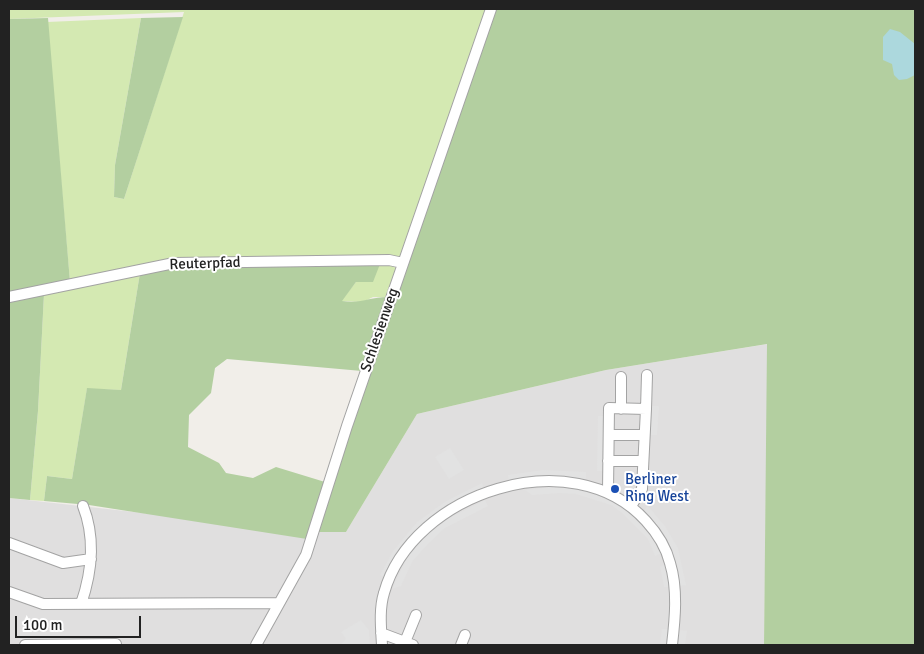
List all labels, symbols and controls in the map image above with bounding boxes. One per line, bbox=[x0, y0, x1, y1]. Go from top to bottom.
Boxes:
street label: Reuterpfad bbox=[169, 254, 241, 274]
street label: Schlesienweg bbox=[357, 286, 403, 374]
place label: Berliner Ring West bbox=[625, 471, 689, 506]
marker: Berliner Ring West bbox=[609, 483, 621, 495]
scale bar bbox=[18, 606, 144, 638]
text: 100 m bbox=[23, 616, 63, 634]

